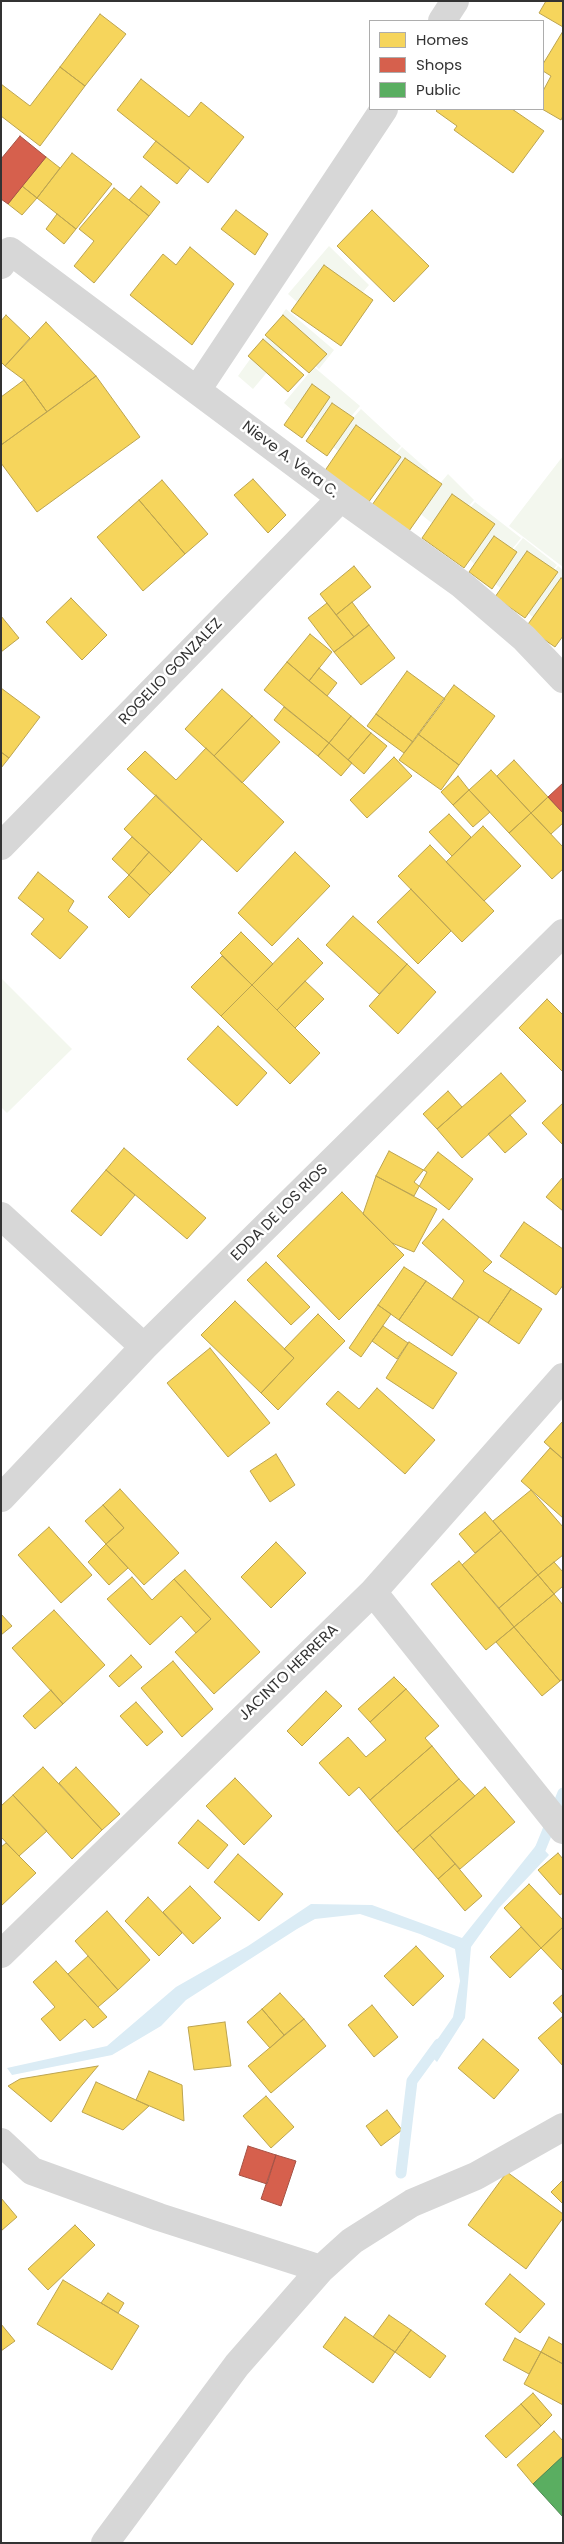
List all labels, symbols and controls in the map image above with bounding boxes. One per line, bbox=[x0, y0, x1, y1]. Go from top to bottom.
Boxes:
legend bbox=[369, 20, 544, 110]
text: Homes bbox=[416, 29, 469, 50]
text: Shops bbox=[416, 54, 462, 75]
text: Public bbox=[416, 79, 461, 100]
street label: Nieve A. Vera C. bbox=[238, 418, 342, 502]
street label: ROGELIO GONZALEZ bbox=[116, 615, 226, 729]
street label: EDDA DE LOS RIOS bbox=[228, 1161, 332, 1265]
street label: JACINTO HERRERA bbox=[236, 1621, 342, 1725]

